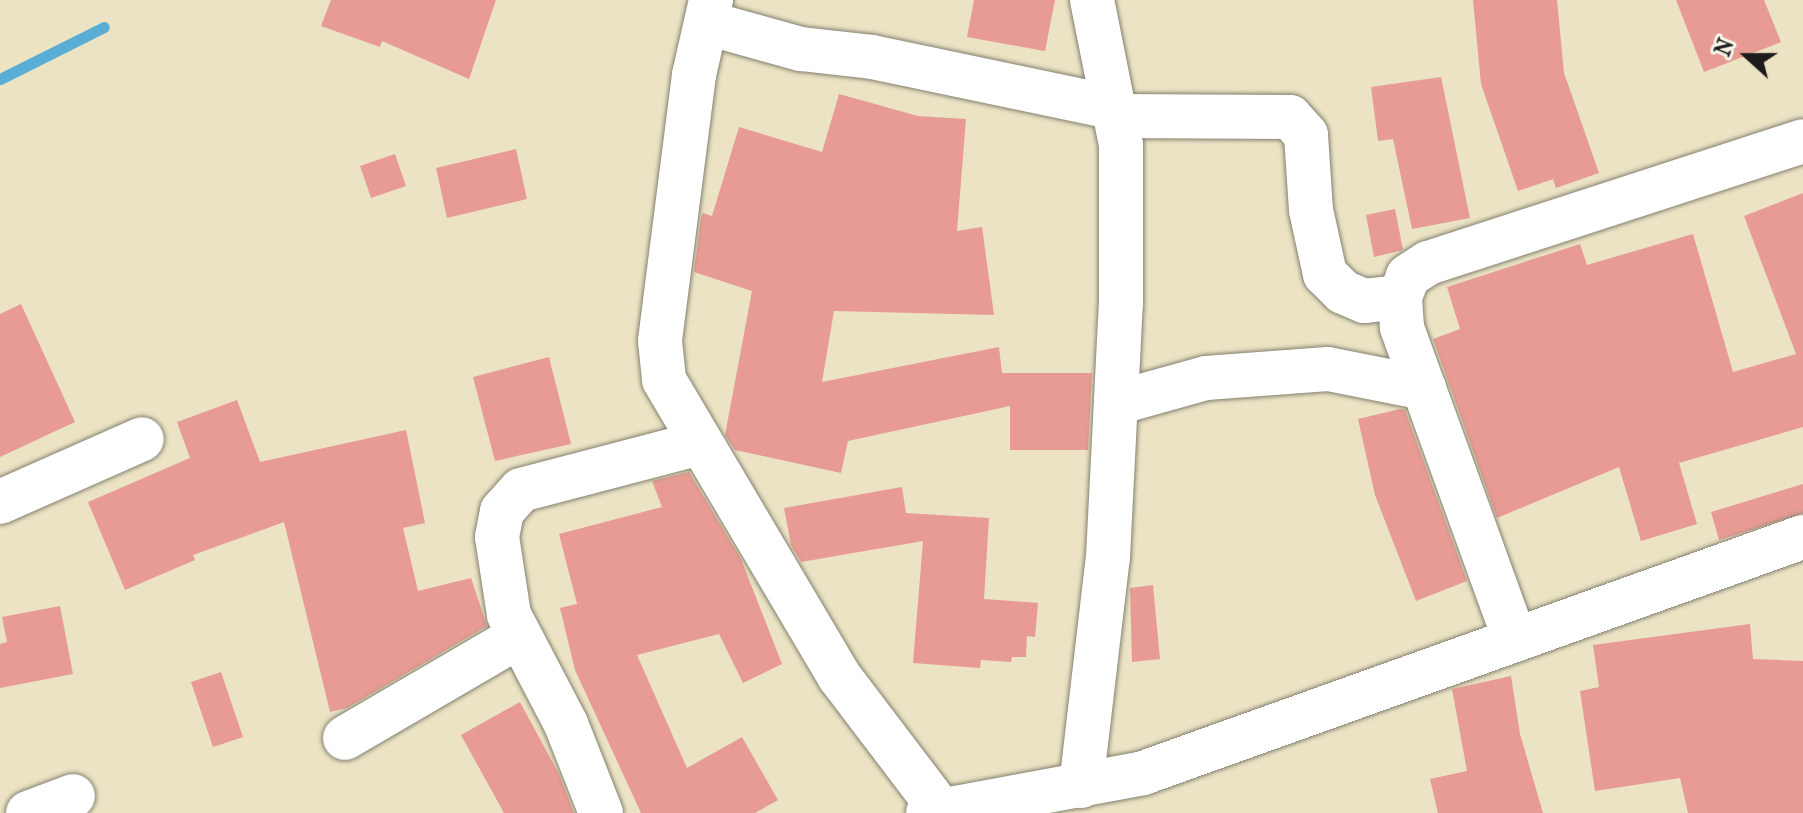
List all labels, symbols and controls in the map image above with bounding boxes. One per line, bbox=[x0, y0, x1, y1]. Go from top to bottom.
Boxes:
north arrow bbox=[1707, 16, 1787, 96]
text: N bbox=[1709, 35, 1740, 60]

